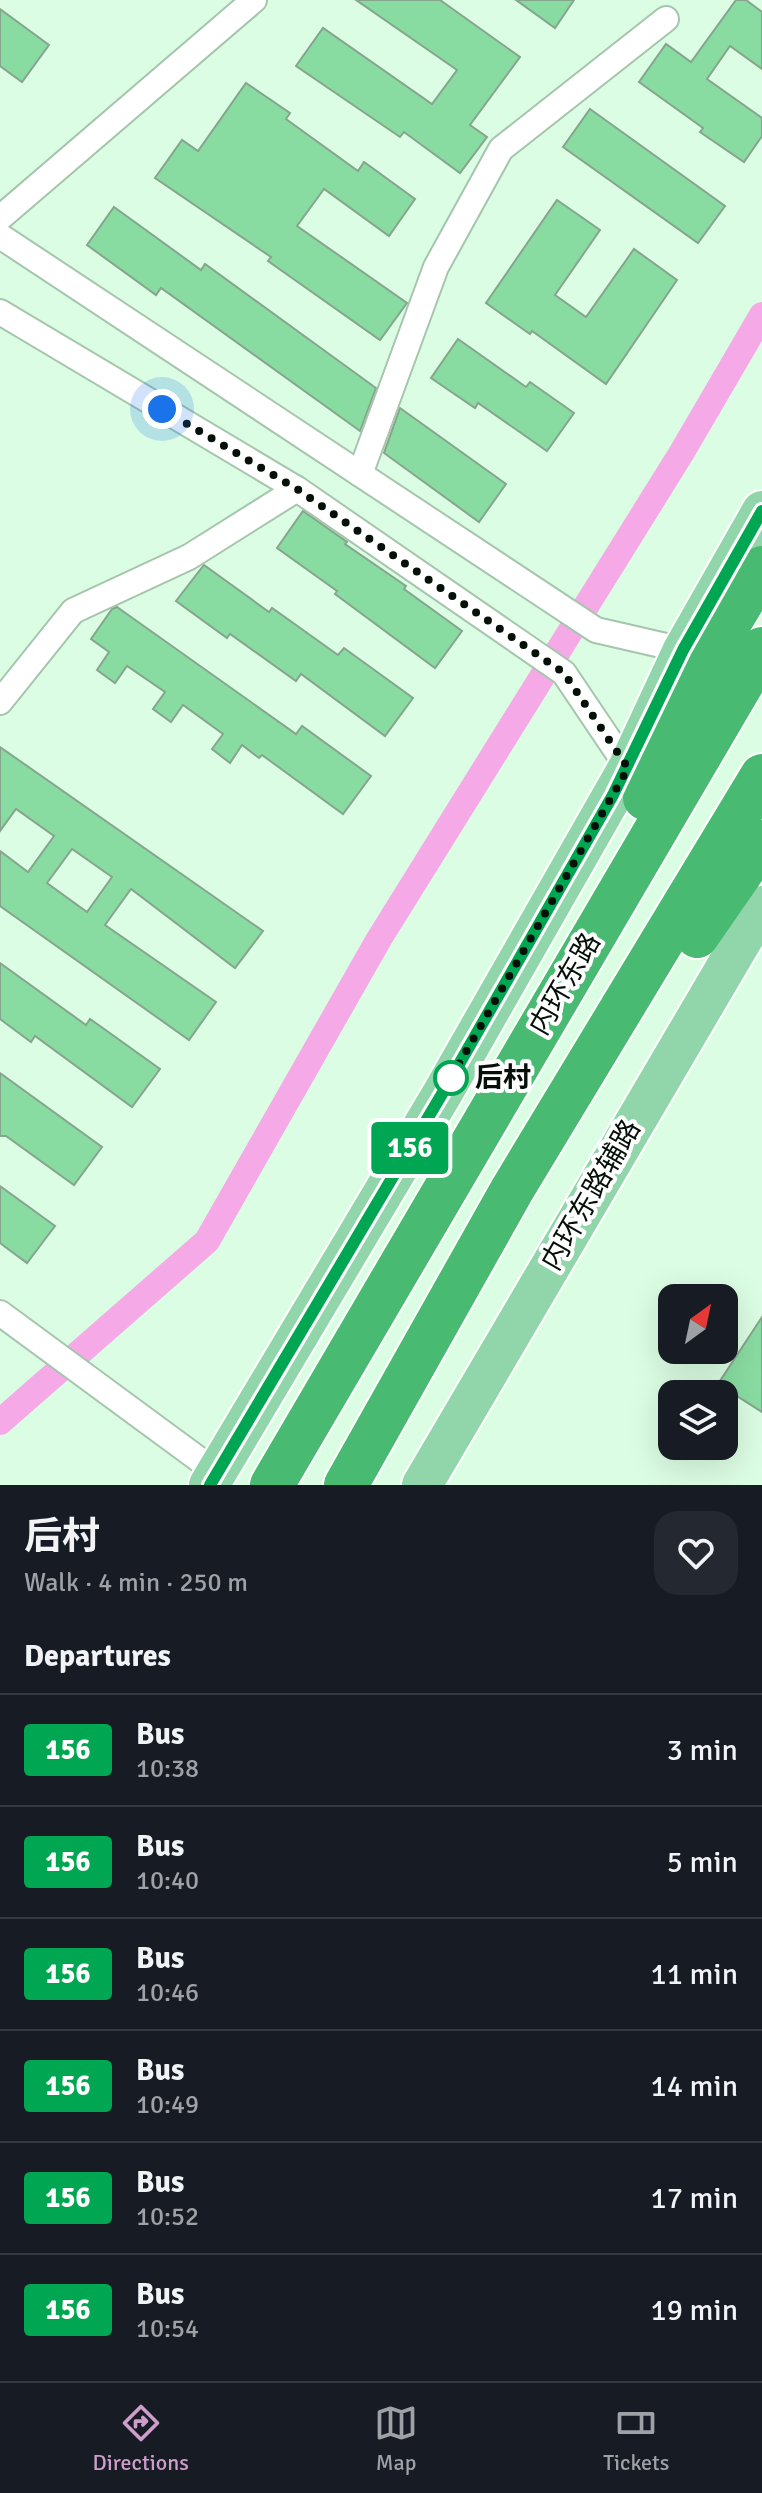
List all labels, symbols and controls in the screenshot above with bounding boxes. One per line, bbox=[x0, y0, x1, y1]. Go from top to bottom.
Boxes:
your location bbox=[142, 389, 182, 429]
street label: 内环东路 bbox=[522, 927, 608, 1041]
marker: 后村 bbox=[434, 1061, 468, 1095]
place label: 后村 bbox=[475, 1061, 531, 1095]
street label: 内环东路辅路 bbox=[534, 1114, 648, 1276]
line badge: 156 bbox=[364, 1122, 456, 1174]
text: 156 bbox=[387, 1131, 433, 1165]
north arrow bbox=[658, 1284, 738, 1364]
map controls bbox=[658, 1284, 738, 1460]
button: layers bbox=[658, 1380, 738, 1460]
button: heart bbox=[654, 1511, 738, 1595]
text: 后村 bbox=[24, 1513, 100, 1560]
text: Walk · 4 min · 250 m bbox=[24, 1567, 248, 1599]
text: Departures bbox=[24, 1638, 171, 1675]
text: Bus bbox=[136, 1716, 184, 1753]
text: 3 min bbox=[667, 1732, 738, 1769]
text: 156 bbox=[45, 1733, 91, 1767]
text: 10:38 bbox=[136, 1753, 199, 1785]
text: Bus bbox=[136, 1828, 184, 1865]
text: 5 min bbox=[667, 1844, 738, 1881]
text: 156 bbox=[45, 1845, 91, 1879]
text: 10:40 bbox=[136, 1865, 199, 1897]
text: Bus bbox=[136, 1940, 184, 1977]
text: 11 min bbox=[651, 1956, 738, 1993]
text: 156 bbox=[45, 1957, 91, 1991]
text: 10:46 bbox=[136, 1977, 199, 2009]
text: Bus bbox=[136, 2052, 184, 2089]
text: 14 min bbox=[651, 2068, 738, 2105]
text: 156 bbox=[45, 2069, 91, 2103]
text: 10:49 bbox=[136, 2089, 199, 2121]
text: Bus bbox=[136, 2164, 184, 2201]
text: 17 min bbox=[651, 2180, 738, 2217]
text: 156 bbox=[45, 2181, 91, 2215]
text: 10:52 bbox=[136, 2201, 199, 2233]
text: Bus bbox=[136, 2276, 184, 2313]
text: 19 min bbox=[651, 2292, 738, 2329]
text: 156 bbox=[45, 2293, 91, 2327]
text: 10:54 bbox=[136, 2313, 199, 2345]
tab: Directions bbox=[93, 2401, 189, 2476]
tab: Map bbox=[374, 2401, 418, 2476]
tab: Tickets bbox=[603, 2401, 669, 2476]

